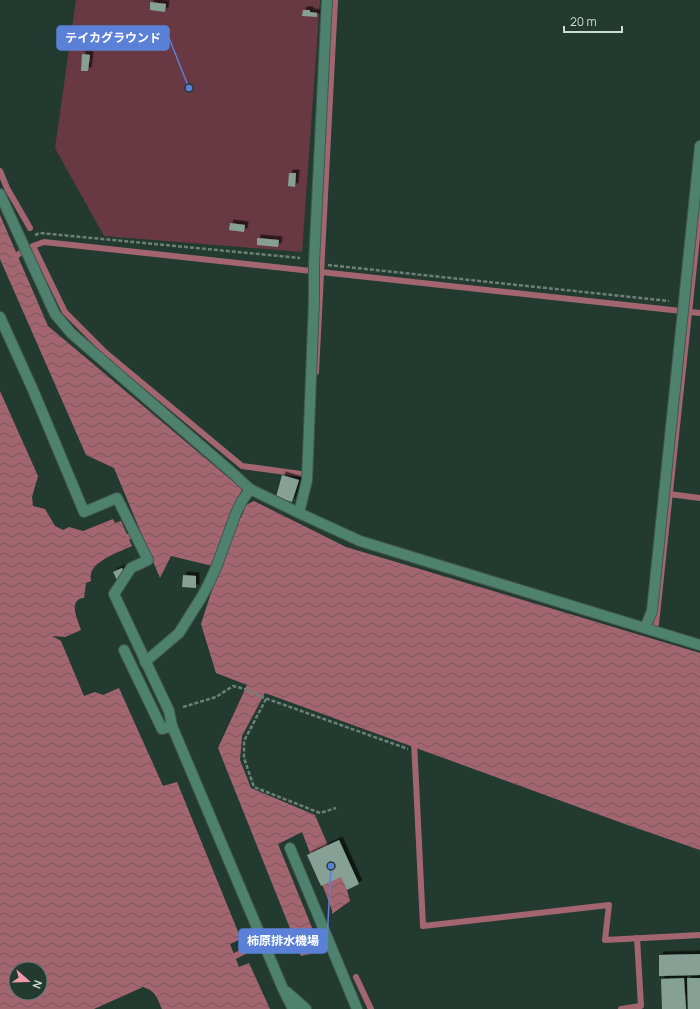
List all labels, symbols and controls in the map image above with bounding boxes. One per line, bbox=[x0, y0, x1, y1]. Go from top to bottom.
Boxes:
scale bar bbox=[564, 8, 622, 34]
text: 20 m bbox=[570, 13, 597, 30]
callout: テイカグラウンド bbox=[57, 26, 169, 50]
text: テイカグラウンド bbox=[65, 29, 161, 46]
callout: 柿原排水機場 bbox=[239, 929, 327, 953]
text: 柿原排水機場 bbox=[247, 932, 319, 949]
north arrow bbox=[8, 961, 48, 1001]
text: N bbox=[29, 978, 46, 991]

